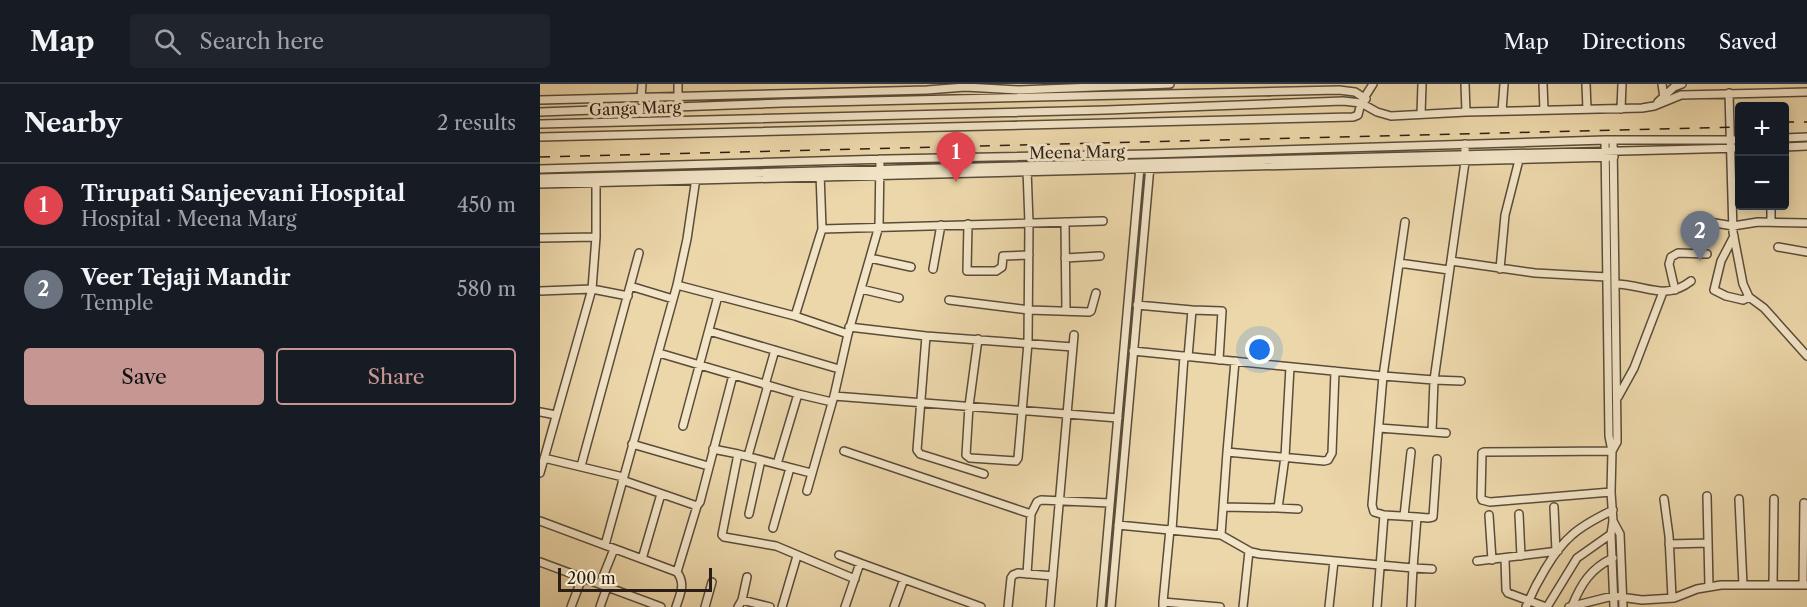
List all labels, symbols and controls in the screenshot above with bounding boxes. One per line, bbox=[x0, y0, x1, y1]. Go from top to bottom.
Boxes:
search box bbox=[130, 14, 550, 68]
text: Map bbox=[30, 24, 94, 58]
icon: search bbox=[151, 25, 184, 58]
text: Search here bbox=[199, 28, 324, 55]
text: Map bbox=[1504, 29, 1549, 54]
text: Directions bbox=[1582, 29, 1686, 54]
text: Saved bbox=[1719, 29, 1777, 54]
street label: Ganga Marg bbox=[589, 96, 682, 120]
map controls bbox=[1735, 102, 1789, 210]
button: + bbox=[1735, 102, 1789, 156]
text: Nearby bbox=[24, 107, 122, 139]
text: 2 results bbox=[437, 111, 516, 135]
pin: 1 bbox=[936, 132, 976, 182]
street label: Meena Marg bbox=[1029, 141, 1126, 163]
button: − bbox=[1735, 156, 1789, 210]
text: Tirupati Sanjeevani Hospital bbox=[81, 180, 405, 207]
text: 1 bbox=[39, 193, 48, 217]
text: 450 m bbox=[457, 193, 516, 217]
text: Hospital · Meena Marg bbox=[81, 207, 297, 231]
pin: 2 bbox=[1680, 212, 1720, 261]
text: Veer Tejaji Mandir bbox=[81, 264, 291, 291]
text: 2 bbox=[38, 277, 49, 301]
text: 580 m bbox=[457, 277, 516, 301]
text: Temple bbox=[81, 291, 153, 315]
your location bbox=[1245, 335, 1274, 364]
button: Save bbox=[24, 348, 264, 405]
button: Share bbox=[276, 348, 516, 405]
scale bar bbox=[558, 565, 712, 592]
text: 200 m bbox=[567, 568, 616, 588]

